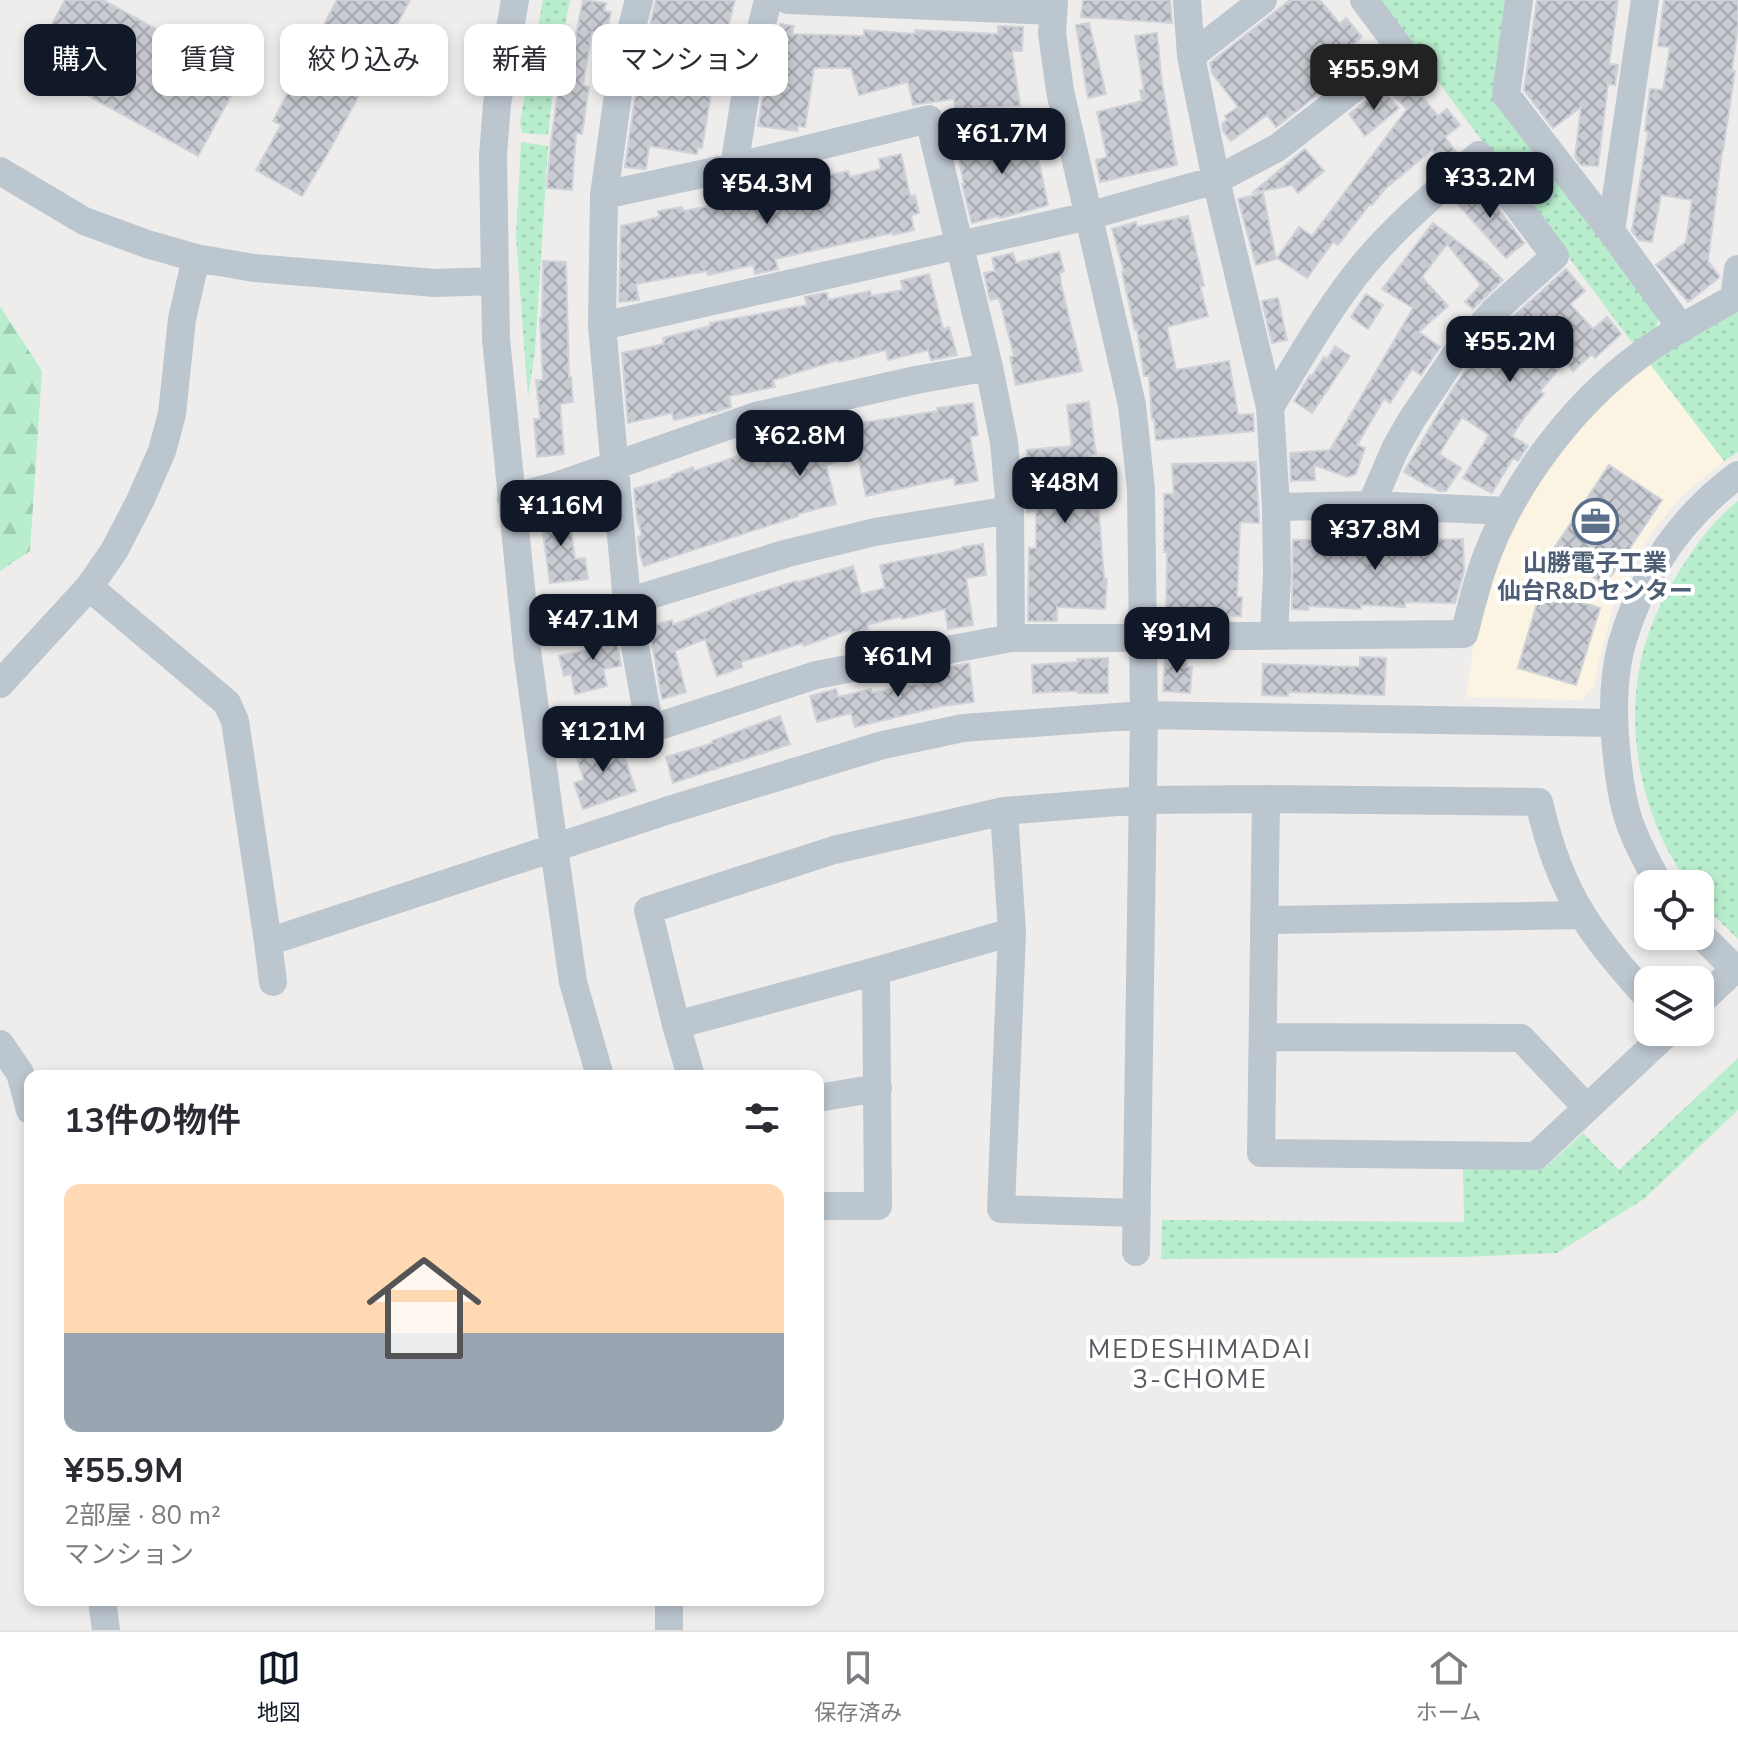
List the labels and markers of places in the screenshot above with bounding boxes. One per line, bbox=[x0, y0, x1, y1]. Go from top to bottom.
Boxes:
pin: ¥55.9M bbox=[1309, 44, 1439, 112]
pin: ¥61.7M bbox=[937, 108, 1067, 176]
pin: ¥33.2M bbox=[1425, 152, 1555, 220]
pin: ¥54.3M bbox=[702, 158, 832, 226]
pin: ¥55.2M bbox=[1445, 316, 1575, 384]
pin: ¥62.8M bbox=[735, 410, 865, 478]
pin: ¥48M bbox=[1018, 457, 1112, 525]
pin: ¥116M bbox=[505, 480, 617, 548]
office icon: 山勝電子工業 仙台R&Dセンター bbox=[1571, 497, 1619, 545]
pin: ¥37.8M bbox=[1310, 504, 1440, 572]
place label: 山勝電子工業 仙台R&Dセンター bbox=[1497, 547, 1693, 607]
pin: ¥47.1M bbox=[528, 594, 658, 662]
pin: ¥91M bbox=[1130, 607, 1224, 675]
pin: ¥61M bbox=[851, 631, 945, 699]
pin: ¥121M bbox=[547, 706, 659, 774]

